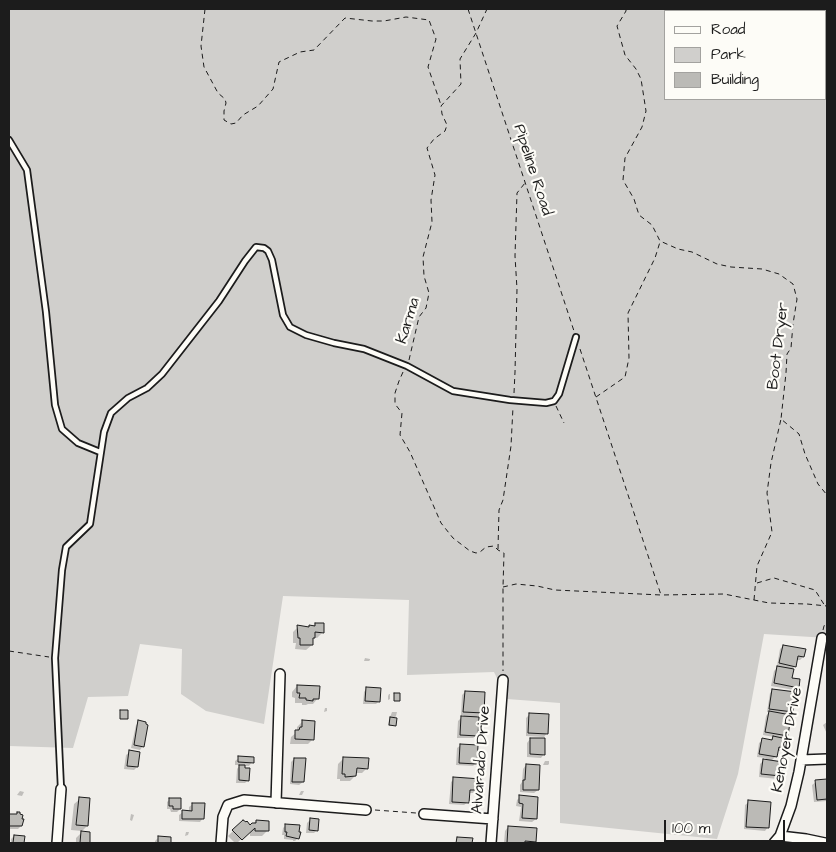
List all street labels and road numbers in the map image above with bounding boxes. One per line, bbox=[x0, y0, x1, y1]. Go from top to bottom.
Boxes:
street label: Pipeline Road bbox=[508, 122, 556, 218]
street label: Karma bbox=[393, 296, 425, 346]
street label: Boot Dryer bbox=[764, 301, 794, 391]
street label: Kenoyer Drive bbox=[768, 686, 808, 794]
street label: Alvarado Drive bbox=[469, 705, 495, 815]

